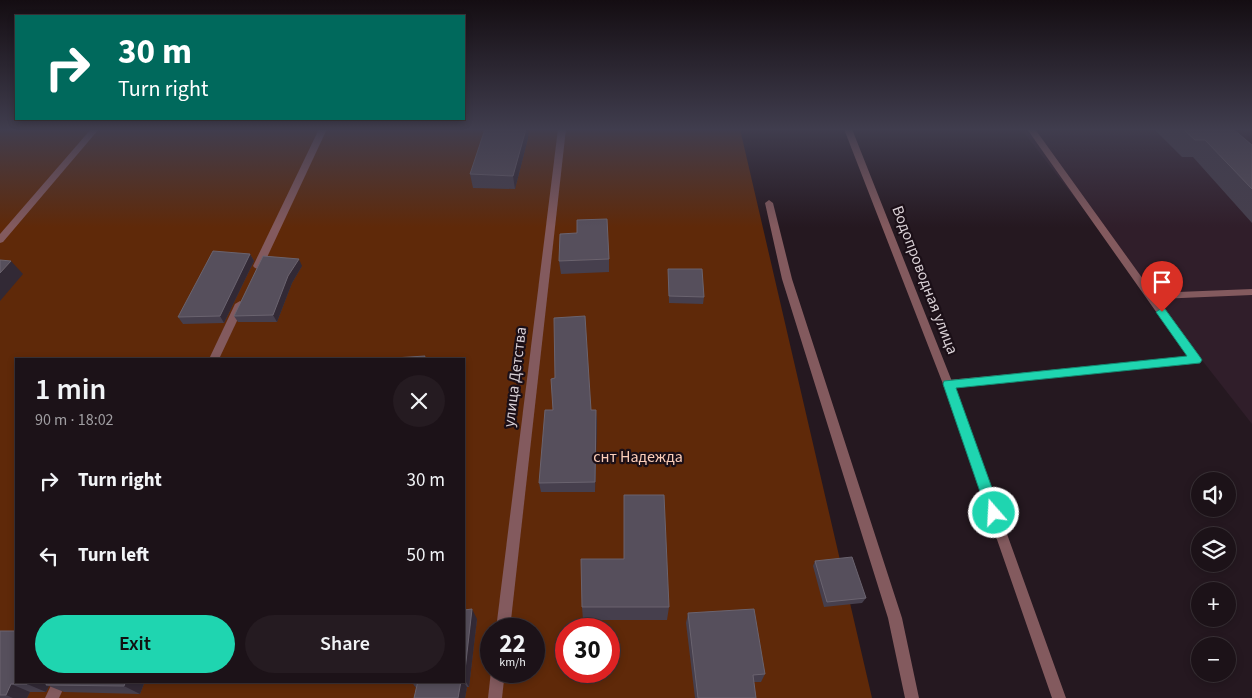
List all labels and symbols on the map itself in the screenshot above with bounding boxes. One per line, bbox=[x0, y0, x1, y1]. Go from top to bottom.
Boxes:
street label: Водопроводная улица bbox=[887, 203, 963, 357]
pin bbox=[1141, 261, 1183, 312]
street label: улица Детства bbox=[498, 325, 532, 429]
park label: снт Надежда bbox=[593, 446, 683, 468]
position arrow bbox=[967, 486, 1019, 538]
speed limit sign: 30 bbox=[555, 618, 620, 683]

